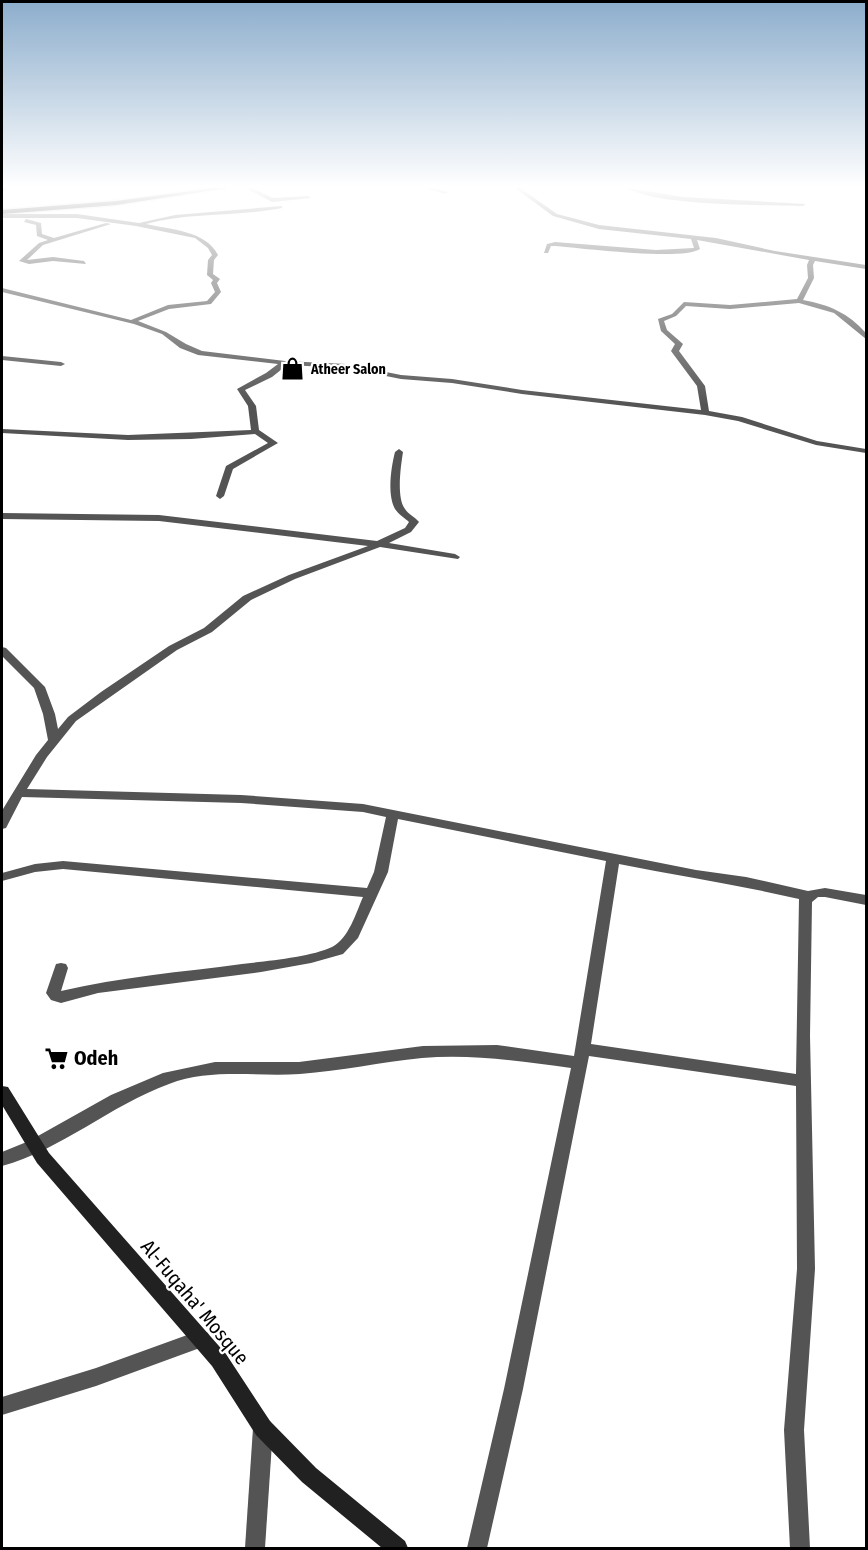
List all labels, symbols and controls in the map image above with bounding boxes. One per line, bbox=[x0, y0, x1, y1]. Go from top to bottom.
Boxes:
shop icon: Atheer Salon bbox=[280, 356, 306, 382]
place label: Atheer Salon bbox=[310, 361, 386, 378]
supermarket icon: Odeh bbox=[43, 1045, 69, 1071]
place label: Odeh bbox=[74, 1046, 118, 1070]
street label: Al-Fuqaha' Mosque bbox=[136, 1235, 254, 1369]

